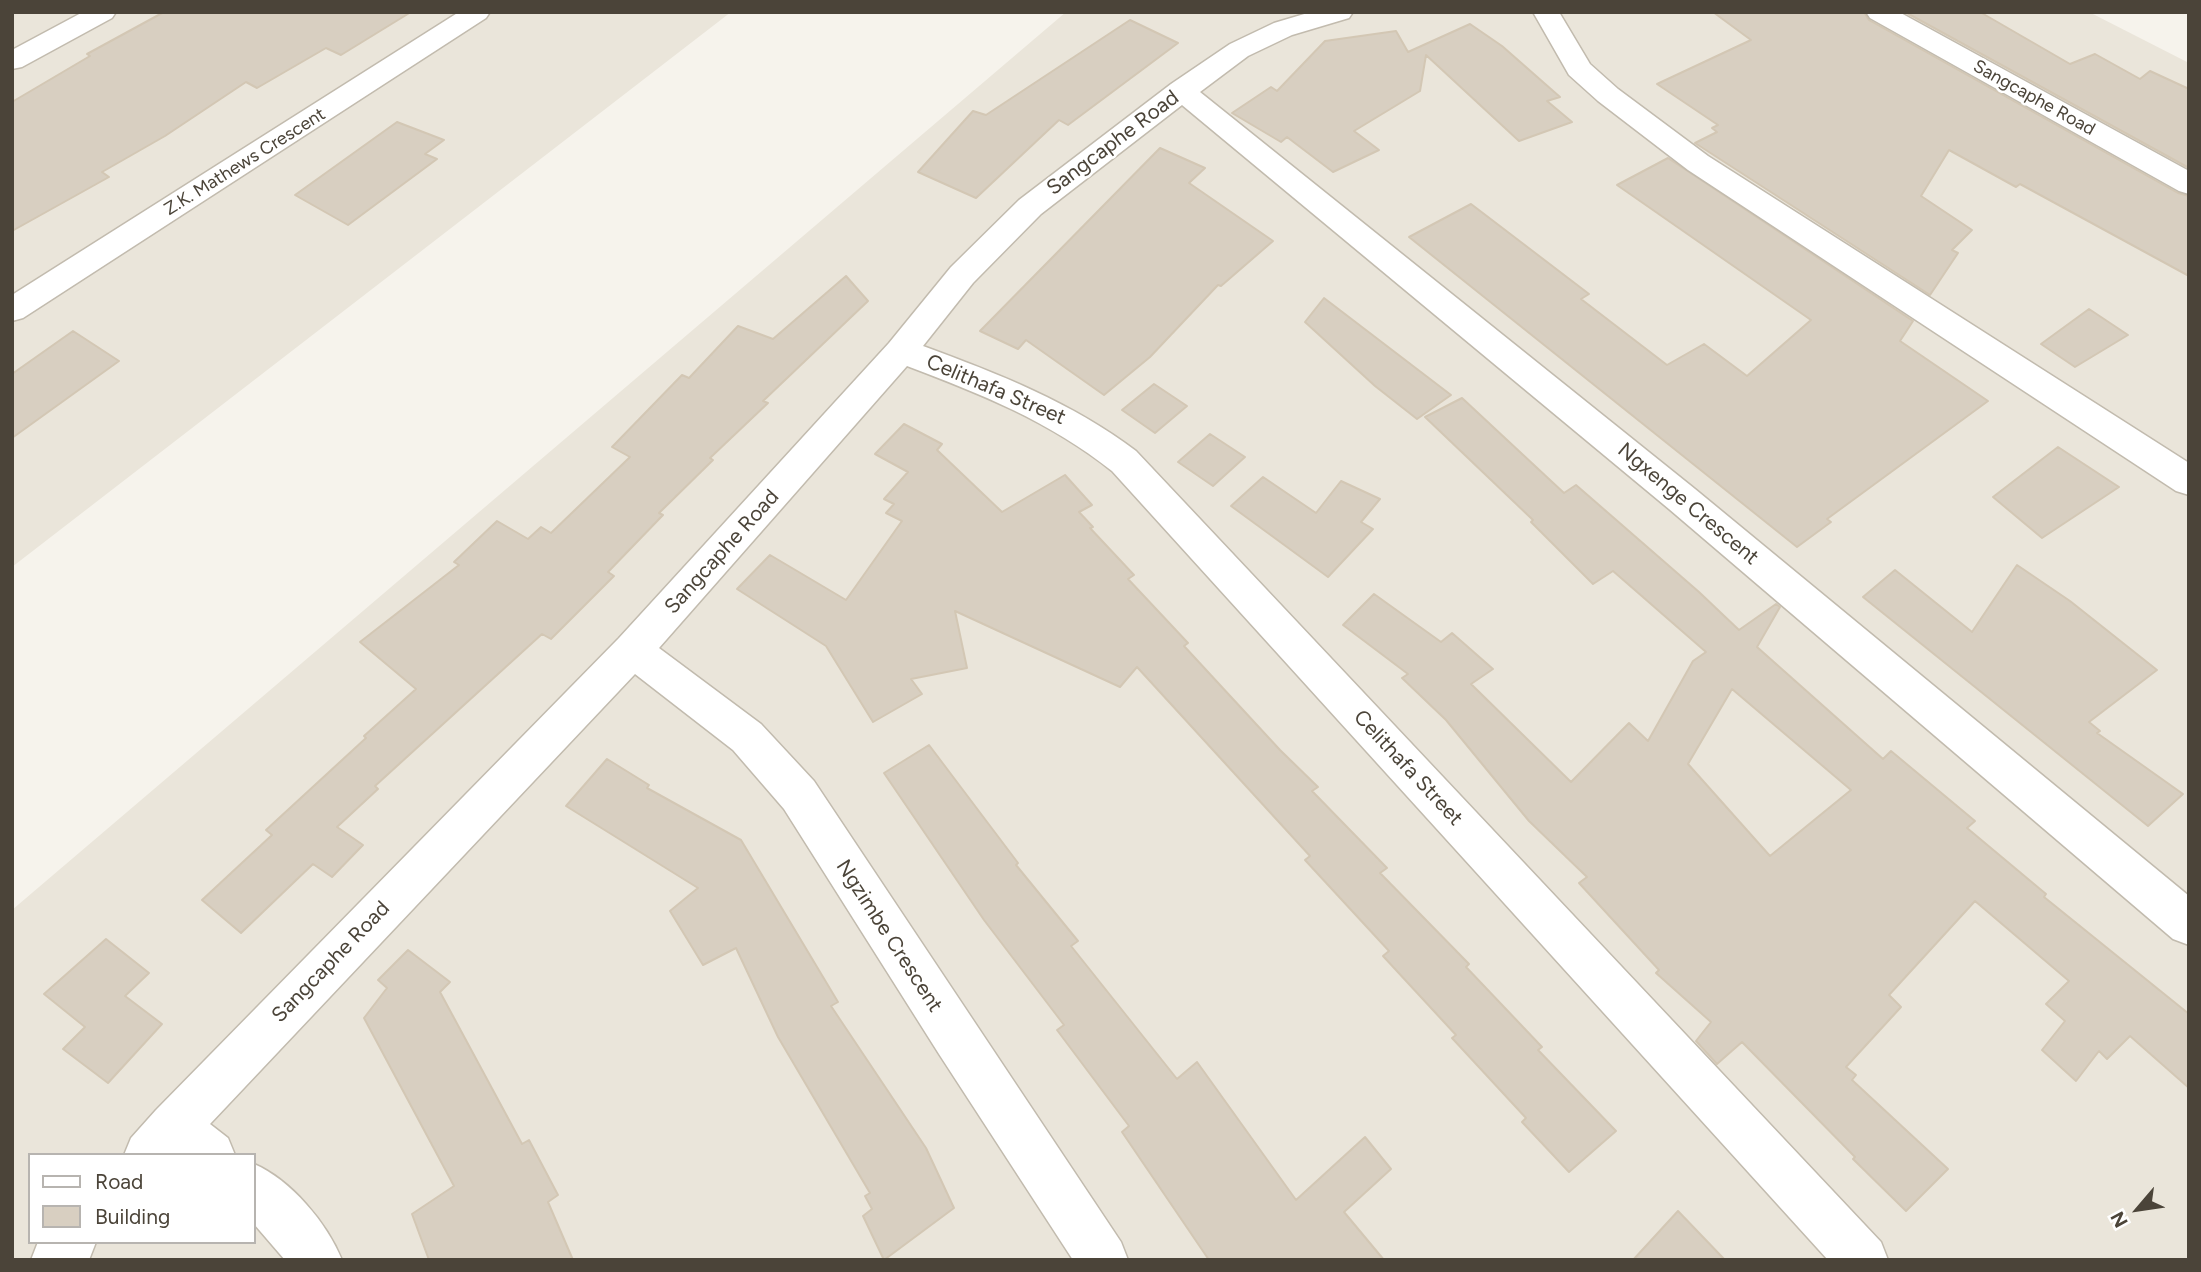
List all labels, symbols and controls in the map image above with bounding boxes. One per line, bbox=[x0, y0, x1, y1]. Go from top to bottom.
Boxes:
street label: Sangcaphe Road bbox=[1969, 56, 2099, 140]
street label: Sangcaphe Road bbox=[1042, 85, 1184, 201]
street label: Z.K. Mathews Crescent bbox=[160, 104, 330, 220]
street label: Celithafa Street bbox=[923, 349, 1069, 431]
street label: Ngxenge Crescent bbox=[1612, 438, 1764, 570]
street label: Sangcaphe Road bbox=[659, 485, 785, 619]
street label: Celithafa Street bbox=[1348, 705, 1468, 831]
street label: Ngzimbe Crescent bbox=[830, 855, 948, 1017]
street label: Sangcaphe Road bbox=[267, 896, 395, 1028]
legend bbox=[28, 1153, 256, 1244]
text: Road bbox=[95, 1169, 143, 1194]
north arrow bbox=[2103, 1174, 2173, 1244]
text: Building bbox=[95, 1204, 170, 1229]
text: N bbox=[2106, 1207, 2133, 1231]

